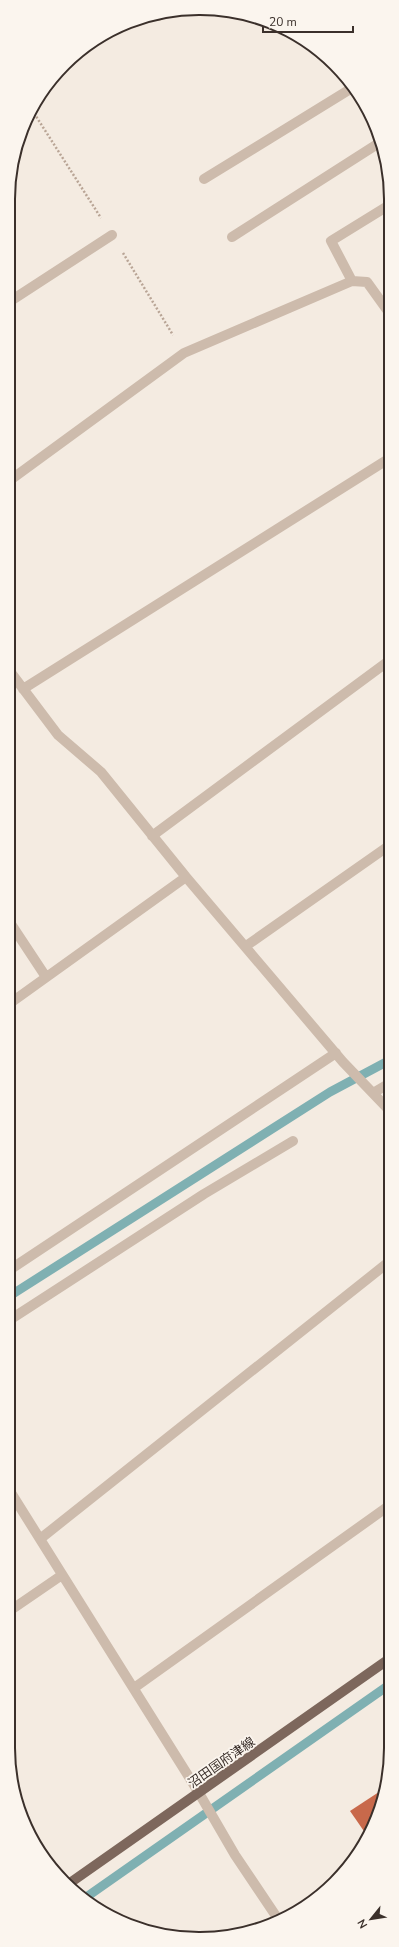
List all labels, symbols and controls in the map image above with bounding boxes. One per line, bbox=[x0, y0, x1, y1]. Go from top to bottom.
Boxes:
scale bar bbox=[263, 8, 353, 34]
text: 20 m bbox=[269, 14, 297, 30]
street label: 沼田国府津線 bbox=[184, 1733, 259, 1793]
north arrow bbox=[351, 1899, 391, 1939]
text: N bbox=[354, 1916, 371, 1931]

